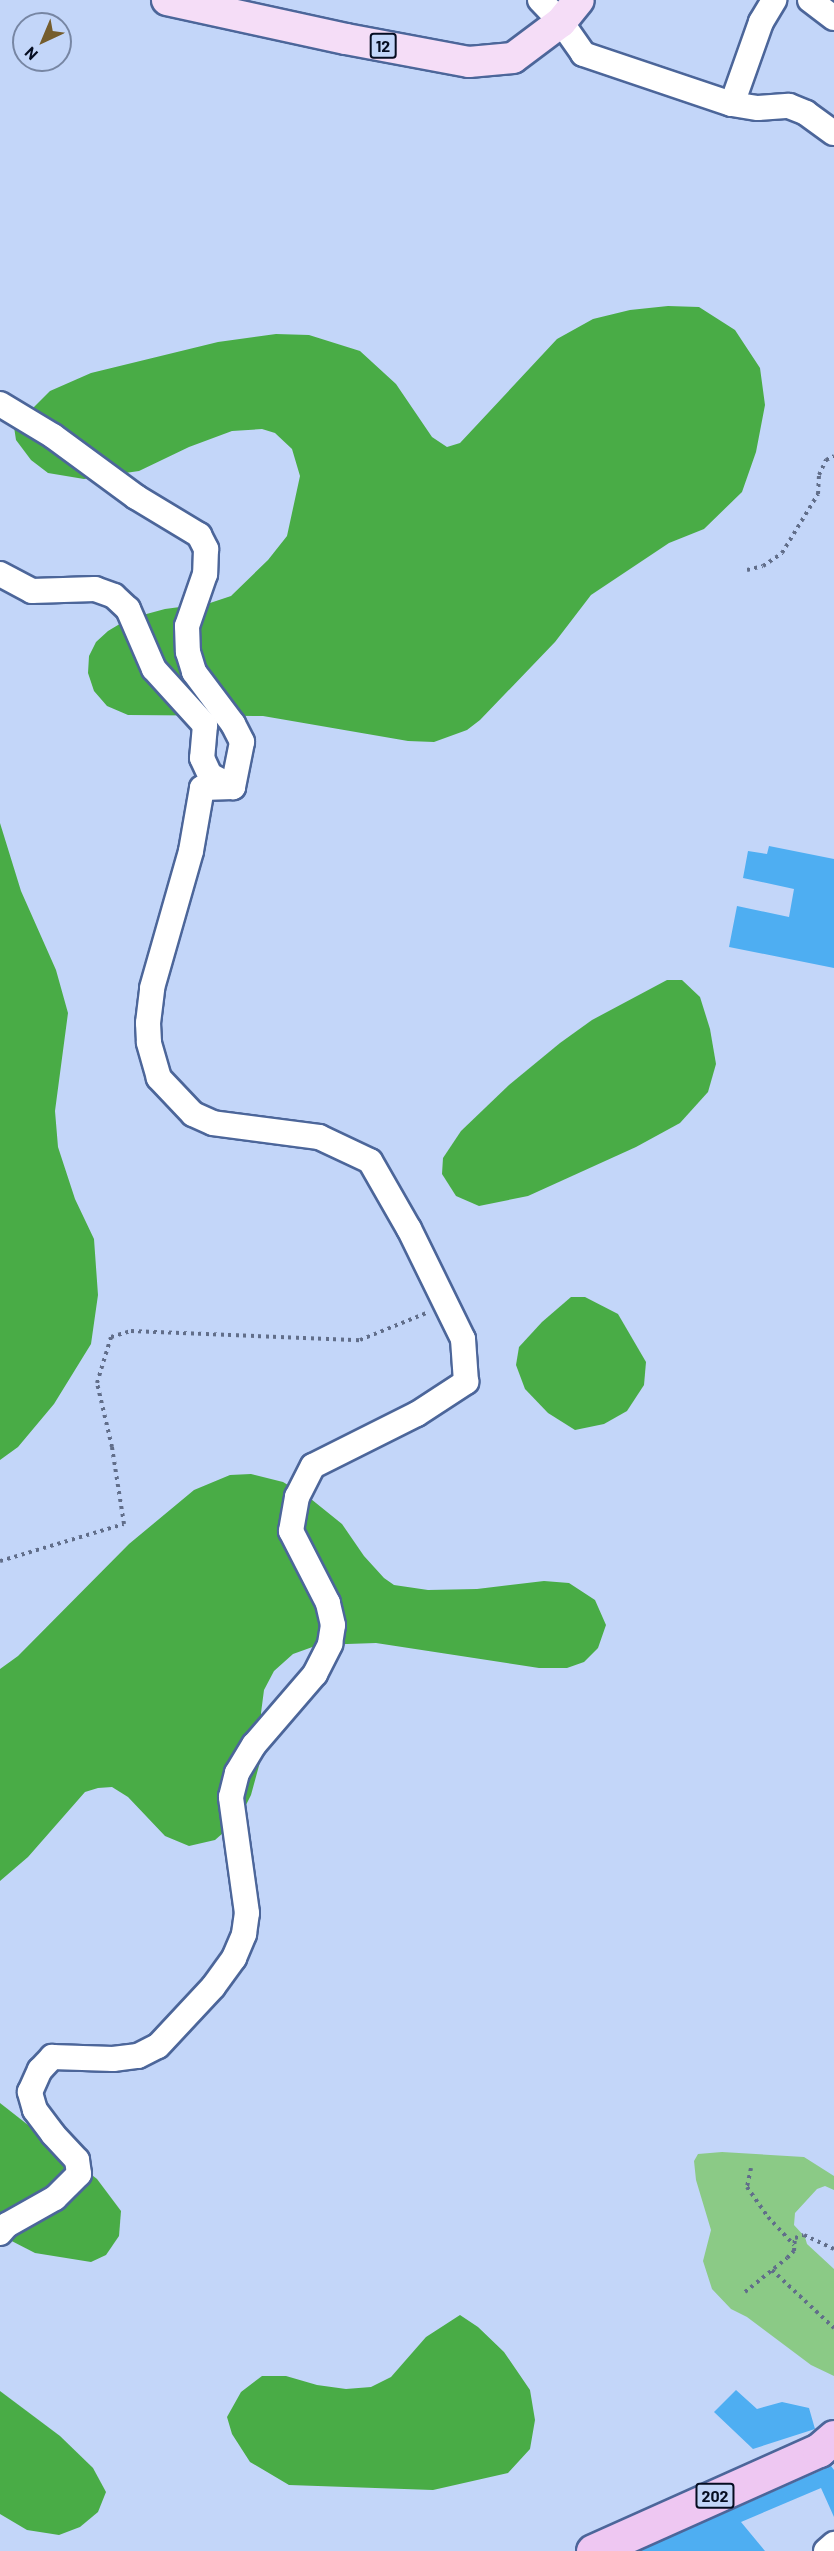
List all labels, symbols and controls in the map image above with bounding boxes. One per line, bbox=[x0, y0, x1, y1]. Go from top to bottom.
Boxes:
north arrow bbox=[12, 12, 72, 72]
road number: 12 bbox=[370, 33, 397, 59]
text: N bbox=[20, 43, 41, 64]
road number: 202 bbox=[694, 2483, 736, 2509]

